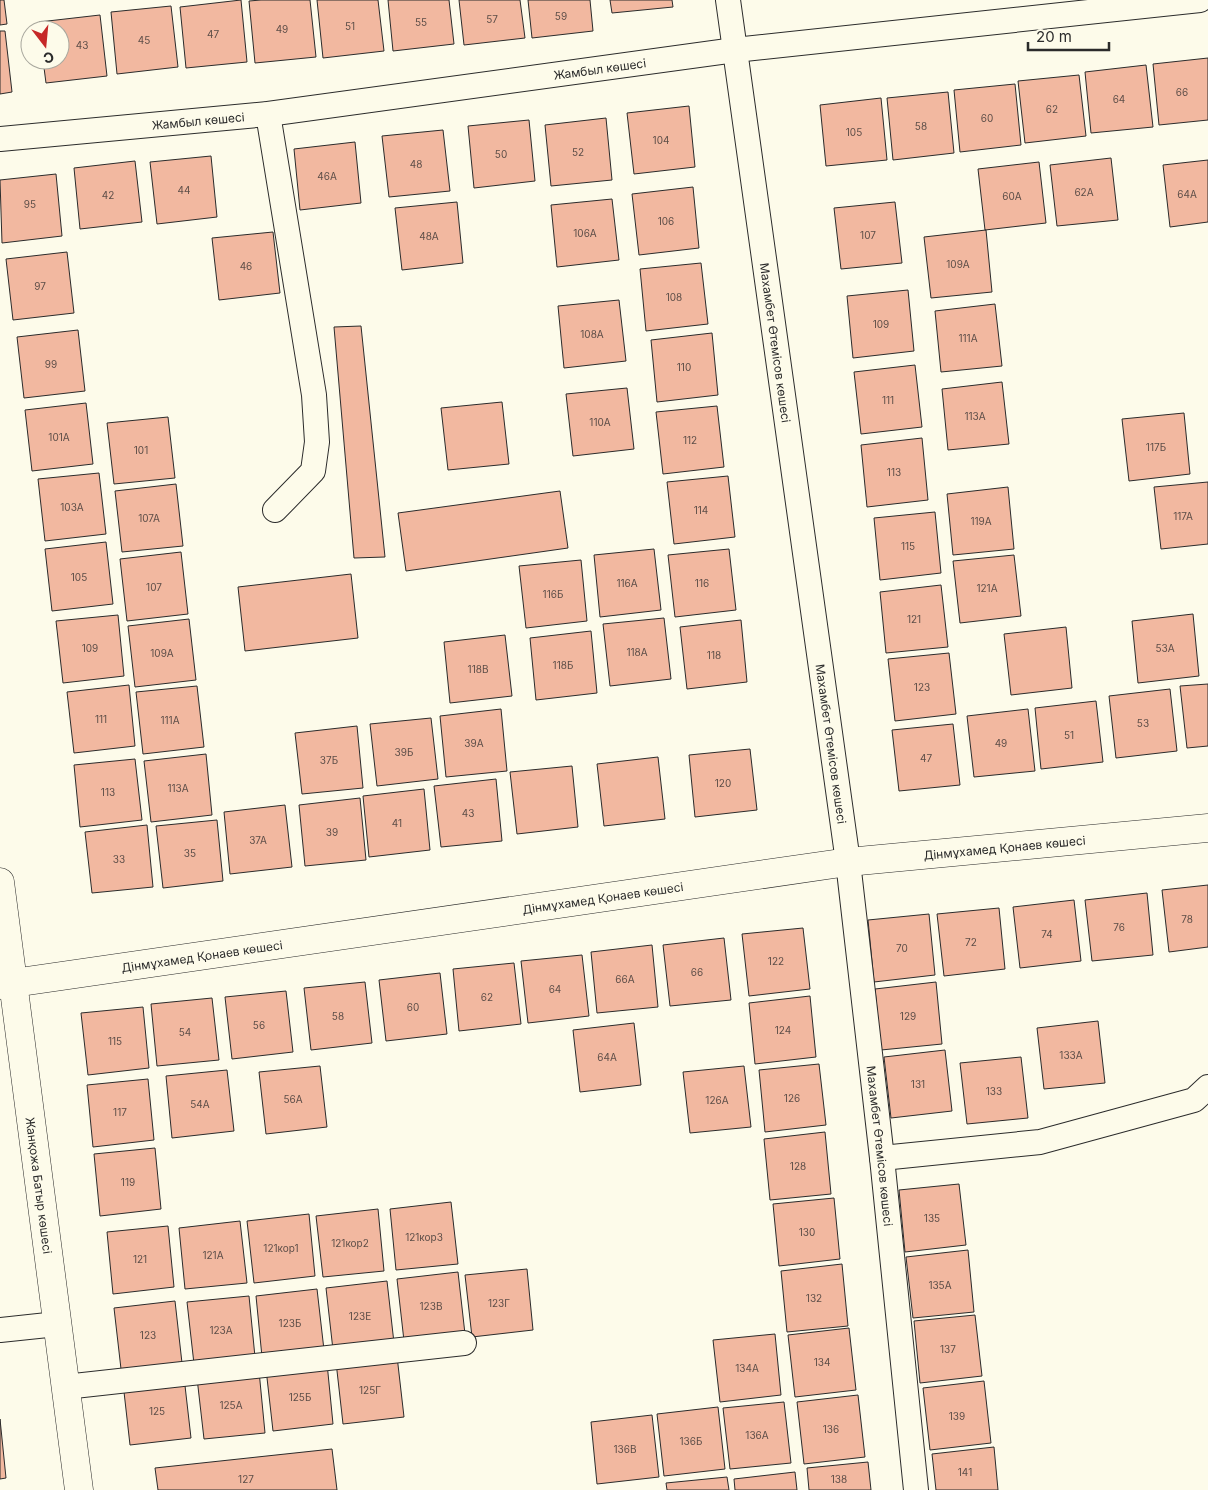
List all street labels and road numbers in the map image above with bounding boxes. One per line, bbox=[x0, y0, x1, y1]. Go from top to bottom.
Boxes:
street label: Жамбыл көшесі bbox=[553, 55, 647, 82]
street label: Жамбыл көшесі bbox=[151, 109, 245, 132]
street label: Махамбет Өтемісов көшесі bbox=[757, 262, 794, 424]
street label: Махамбет Өтемісов көшесі bbox=[813, 663, 850, 825]
street label: Дінмұхамед Қонаев көшесі bbox=[923, 832, 1086, 862]
street label: Дінмұхамед Қонаев көшесі bbox=[521, 878, 684, 917]
street label: Дінмұхамед Қонаев көшесі bbox=[120, 937, 284, 975]
street label: Махамбет Өтемісов көшесі bbox=[864, 1065, 896, 1227]
street label: Жанқожа Батыр көшесі bbox=[23, 1116, 56, 1255]

